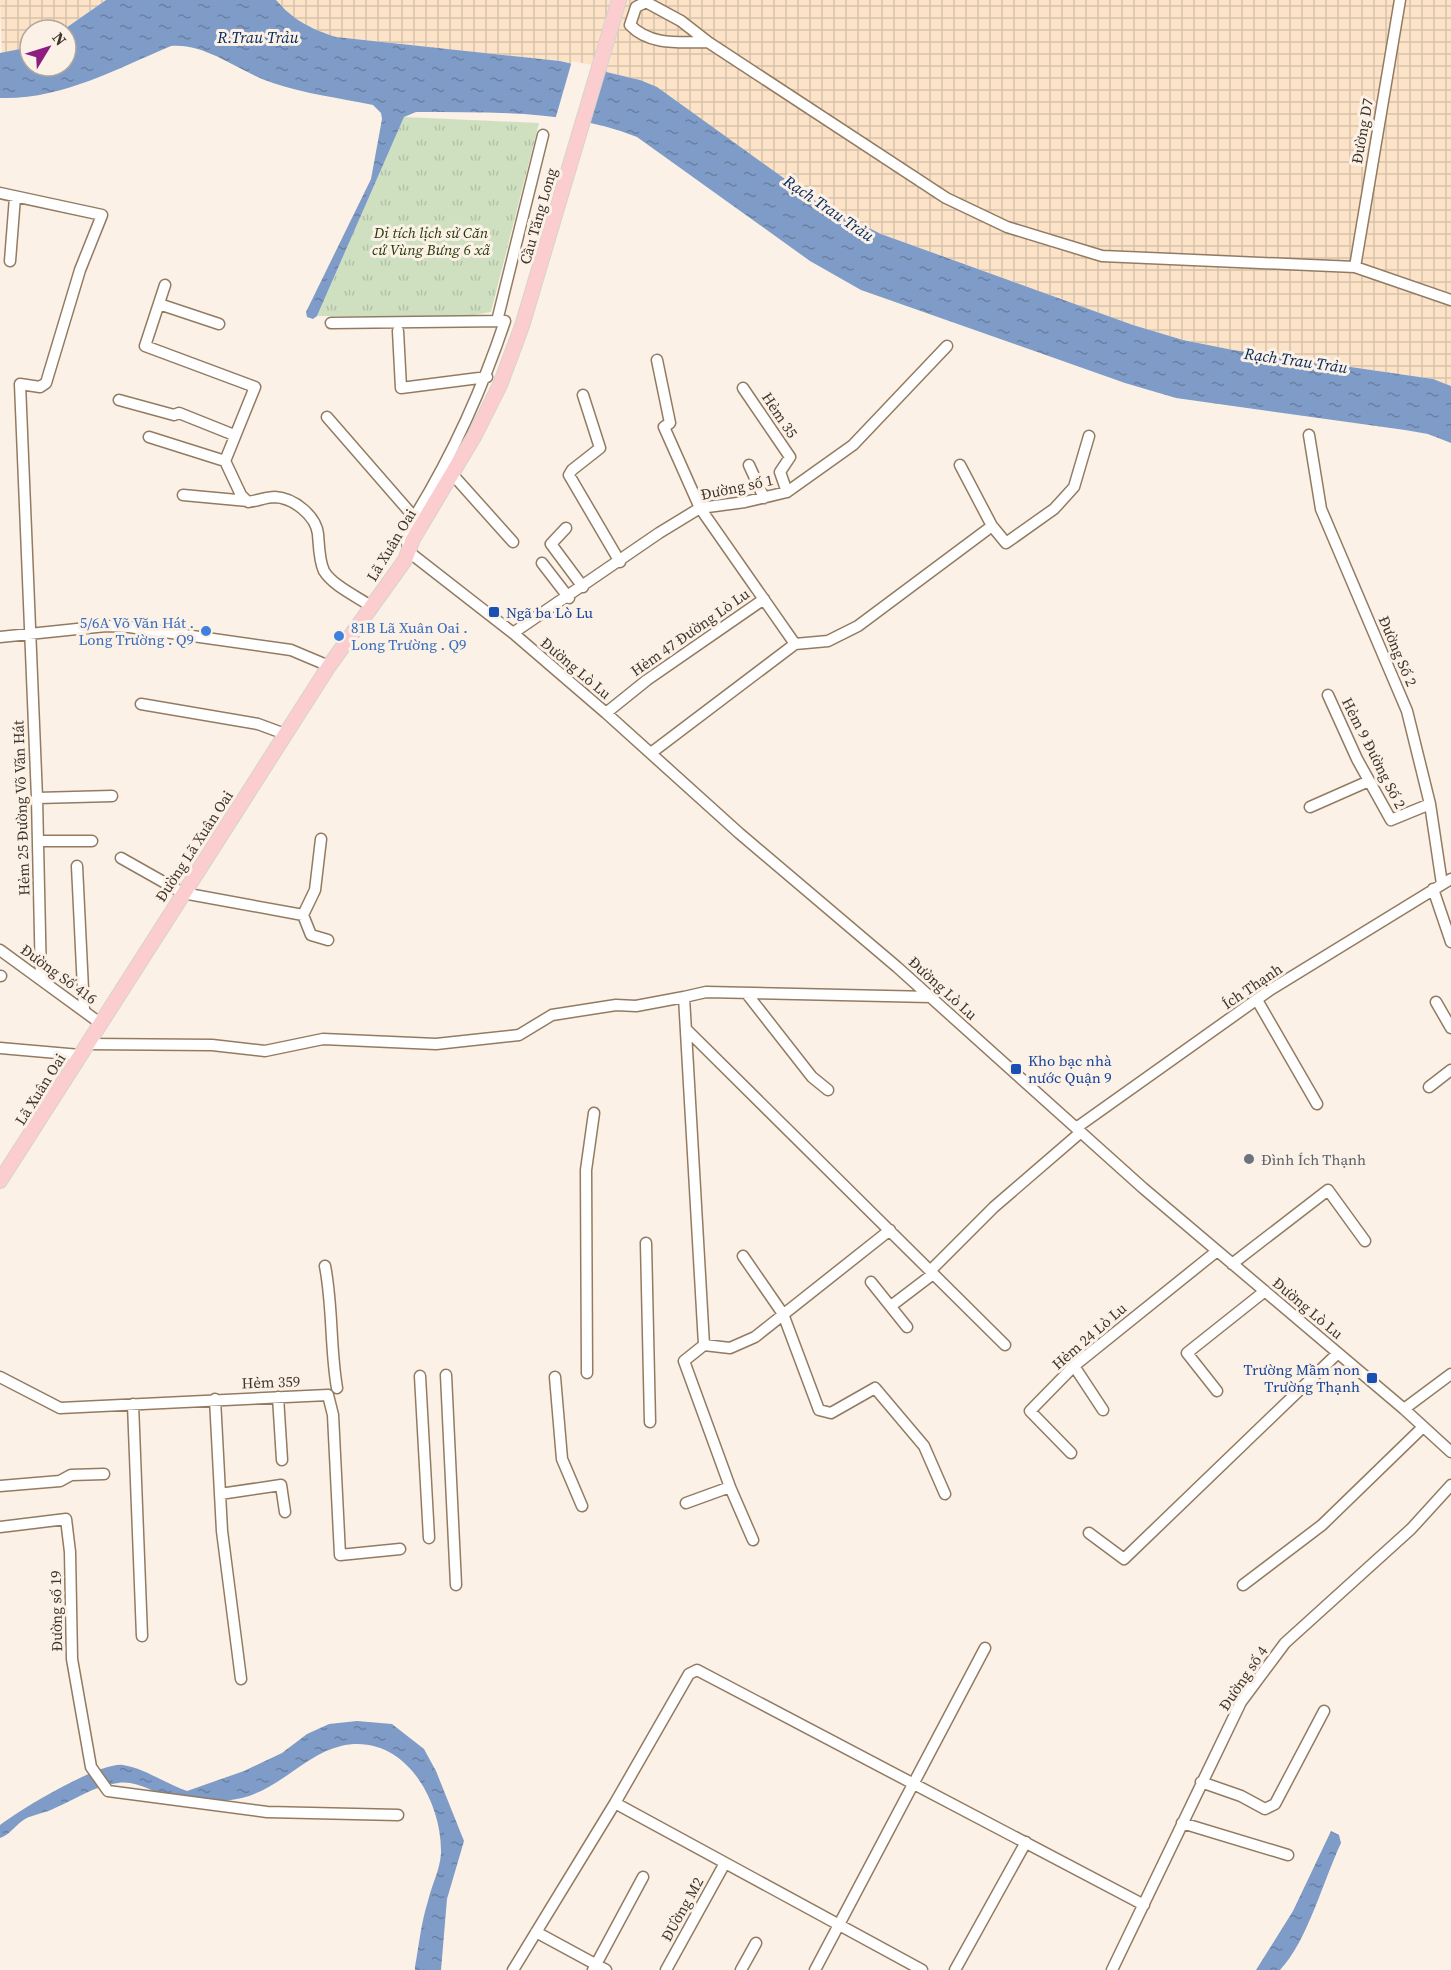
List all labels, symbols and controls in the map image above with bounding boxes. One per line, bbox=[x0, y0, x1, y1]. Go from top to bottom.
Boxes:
north arrow bbox=[18, 18, 78, 78]
water label: R.Trau Trảu bbox=[216, 26, 300, 48]
text: N bbox=[48, 27, 72, 50]
street label: Đường D7 bbox=[1346, 97, 1378, 165]
street label: Cầu Tăng Long bbox=[514, 165, 562, 267]
water label: Rạch Trau Trảu bbox=[779, 169, 879, 247]
park label: Di tích lịch sử Căn cứ Vùng Bưng 6 xã bbox=[372, 222, 490, 260]
water label: Rạch Trau Trảu bbox=[1242, 342, 1350, 378]
street label: Hẻm 35 bbox=[757, 388, 803, 442]
street label: Đường số 1 bbox=[699, 469, 775, 505]
street label: Lã Xuân Oai bbox=[361, 505, 421, 585]
street label: Hẻm 47 Đường Lò Lu bbox=[626, 583, 754, 681]
place label: Ngã ba Lò Lu bbox=[506, 602, 593, 623]
marker: Ngã ba Lò Lu bbox=[487, 605, 501, 619]
place label: 5/6A Võ Văn Hát . Long Trường . Q9 bbox=[78, 612, 194, 650]
street label: Đường Số 2 bbox=[1374, 612, 1422, 690]
place label: 81B Lã Xuân Oai . Long Trường . Q9 bbox=[351, 617, 468, 655]
marker: 5/6A Võ Văn Hát . Long Trường . Q9 bbox=[199, 624, 213, 638]
marker: 81B Lã Xuân Oai . Long Trường . Q9 bbox=[332, 629, 346, 643]
street label: Đường Lò Lu bbox=[536, 632, 616, 704]
street label: Hẻm 9 Đường Số 2 bbox=[1337, 694, 1411, 812]
street label: Hẻm 25 Đường Võ Văn Hát bbox=[7, 720, 35, 896]
street label: Đường Lã Xuân Oai bbox=[150, 786, 238, 906]
street label: Đường Số 416 bbox=[16, 939, 102, 1009]
street label: Đường Lò Lu bbox=[904, 951, 982, 1025]
street label: Ích Thạnh bbox=[1218, 958, 1286, 1014]
street label: Lã Xuân Oai bbox=[10, 1049, 70, 1129]
place label: Kho bạc nhà nước Quận 9 bbox=[1028, 1050, 1112, 1088]
marker: Kho bạc nhà nước Quận 9 bbox=[1009, 1062, 1023, 1076]
place label: Đình Ích Thạnh bbox=[1261, 1149, 1366, 1170]
marker: Đình Ích Thạnh bbox=[1242, 1152, 1256, 1166]
street label: Đường Lò Lu bbox=[1268, 1272, 1348, 1344]
street label: Hẻm 24 Lò Lu bbox=[1047, 1298, 1131, 1374]
place label: Trường Mầm non Trường Thạnh bbox=[1243, 1359, 1360, 1397]
street label: Hẻm 359 bbox=[241, 1370, 301, 1394]
marker: Trường Mầm non Trường Thạnh bbox=[1365, 1371, 1379, 1385]
street label: Đường số 19 bbox=[45, 1570, 67, 1652]
street label: Đường số 4 bbox=[1214, 1641, 1273, 1714]
street label: ĐƯờng M2 bbox=[656, 1873, 708, 1945]

